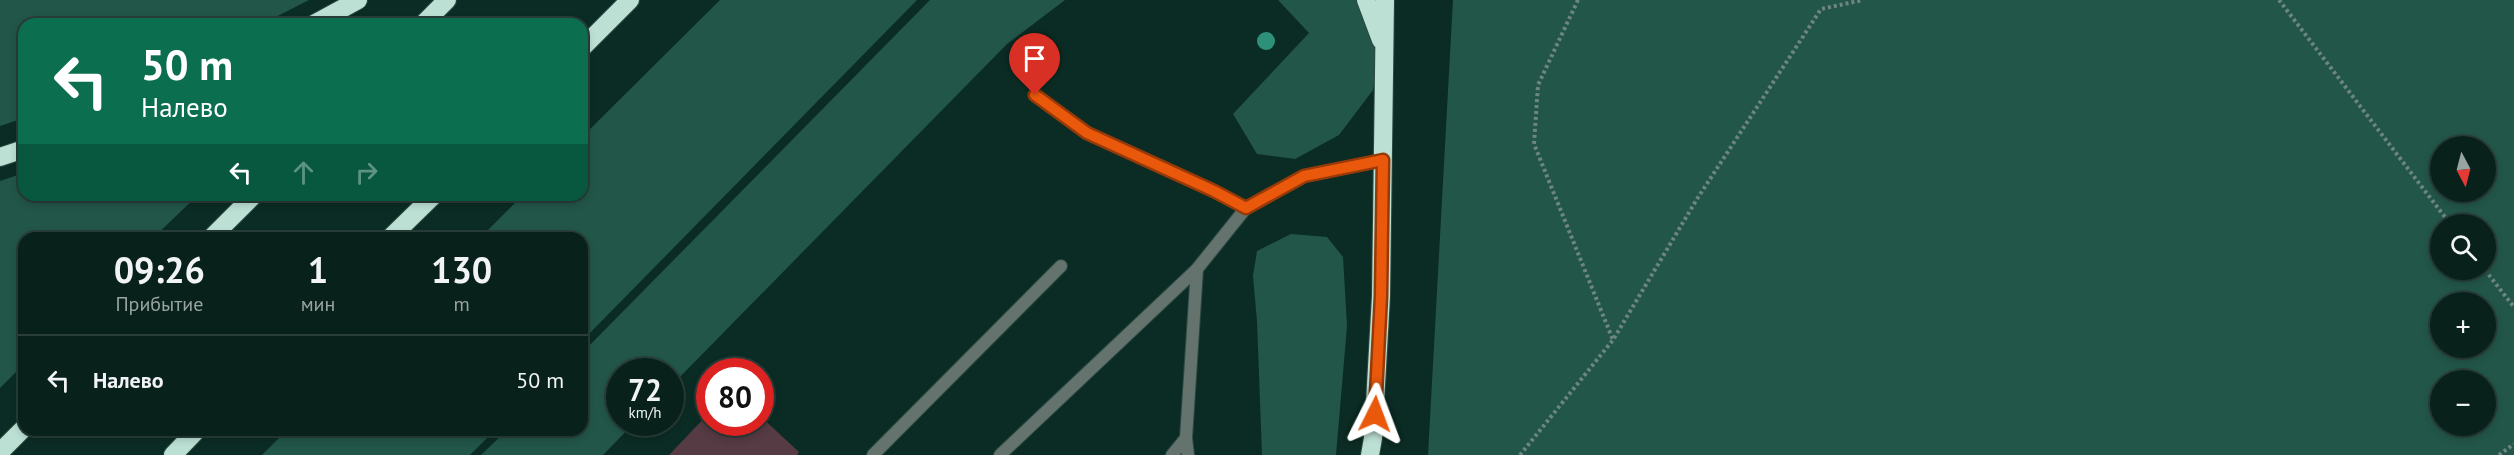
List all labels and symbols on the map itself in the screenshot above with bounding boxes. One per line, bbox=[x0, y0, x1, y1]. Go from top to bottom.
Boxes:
pin bbox=[1009, 33, 1060, 95]
north arrow bbox=[2430, 136, 2496, 202]
speed limit sign: 80 bbox=[696, 358, 774, 436]
position arrow bbox=[1343, 382, 1407, 446]

